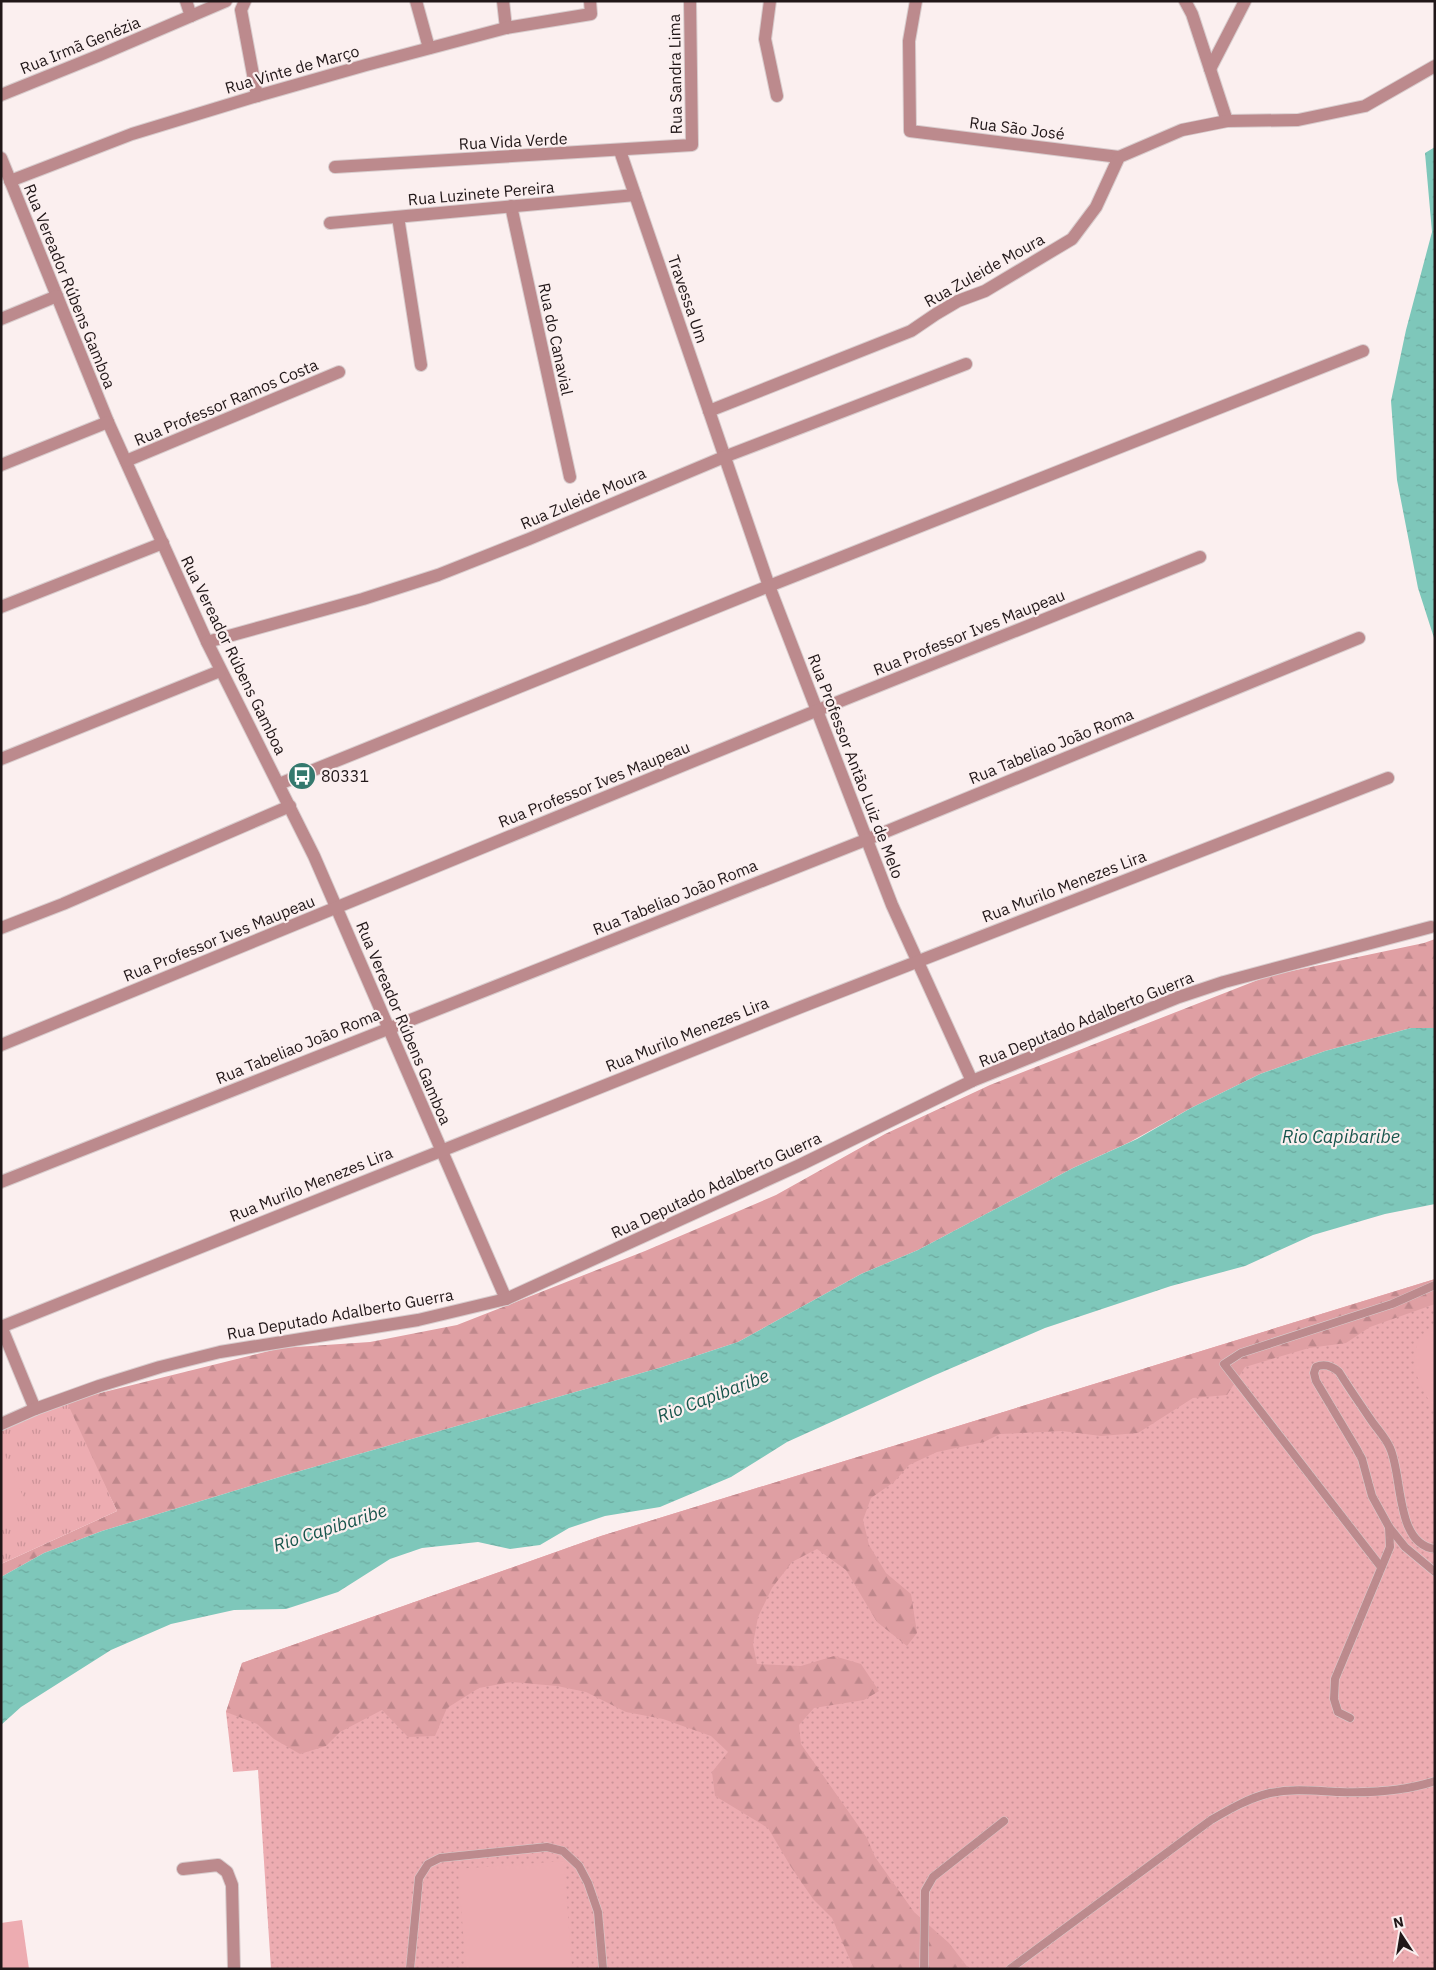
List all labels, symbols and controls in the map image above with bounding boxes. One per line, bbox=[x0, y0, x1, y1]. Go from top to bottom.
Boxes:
street label: Rua Irmã Genézia bbox=[17, 12, 143, 78]
street label: Rua Sandra Lima bbox=[664, 13, 686, 134]
street label: Rua Vinte de Março bbox=[223, 40, 361, 98]
street label: Rua São José bbox=[968, 112, 1066, 144]
street label: Rua Vida Verde bbox=[458, 128, 568, 154]
street label: Rua Luzinete Pereira bbox=[407, 177, 556, 209]
street label: Rua Vereador Rúbens Gamboa bbox=[20, 181, 120, 392]
street label: Rua Zuleide Moura bbox=[920, 228, 1048, 311]
street label: Travessa Um bbox=[664, 252, 712, 346]
street label: Rua do Canavial bbox=[534, 281, 578, 397]
street label: Rua Professor Ramos Costa bbox=[131, 354, 321, 450]
street label: Rua Zuleide Moura bbox=[517, 462, 649, 533]
street label: Rua Vereador Rúbens Gamboa bbox=[177, 552, 291, 758]
street label: Rua Professor Ives Maupeau bbox=[870, 584, 1068, 680]
street label: Rua Professor Antão Luiz de Melo bbox=[804, 651, 908, 881]
street label: Rua Tabeliao João Roma bbox=[966, 704, 1137, 788]
street label: Rua Professor Ives Maupeau bbox=[495, 736, 693, 832]
bus stop icon: 80331 bbox=[287, 761, 317, 791]
place label: 80331 bbox=[321, 766, 369, 786]
street label: Rua Murilo Menezes Lira bbox=[979, 845, 1149, 927]
street label: Rua Tabeliao João Roma bbox=[590, 855, 761, 939]
street label: Rua Professor Ives Maupeau bbox=[120, 890, 318, 986]
street label: Rua Vereador Rúbens Gamboa bbox=[352, 918, 456, 1128]
street label: Rua Deputado Adalberto Guerra bbox=[976, 967, 1197, 1071]
street label: Rua Murilo Menezes Lira bbox=[602, 992, 772, 1076]
street label: Rua Tabeliao João Roma bbox=[213, 1004, 384, 1088]
water label: Rio Capibaribe bbox=[1282, 1125, 1400, 1148]
street label: Rua Deputado Adalberto Guerra bbox=[608, 1127, 825, 1243]
street label: Rua Murilo Menezes Lira bbox=[226, 1142, 396, 1226]
street label: Rua Deputado Adalberto Guerra bbox=[225, 1284, 455, 1344]
water label: Rio Capibaribe bbox=[654, 1364, 772, 1427]
water label: Rio Capibaribe bbox=[270, 1498, 389, 1557]
north arrow bbox=[1376, 1910, 1426, 1960]
text: N bbox=[1391, 1912, 1405, 1932]

